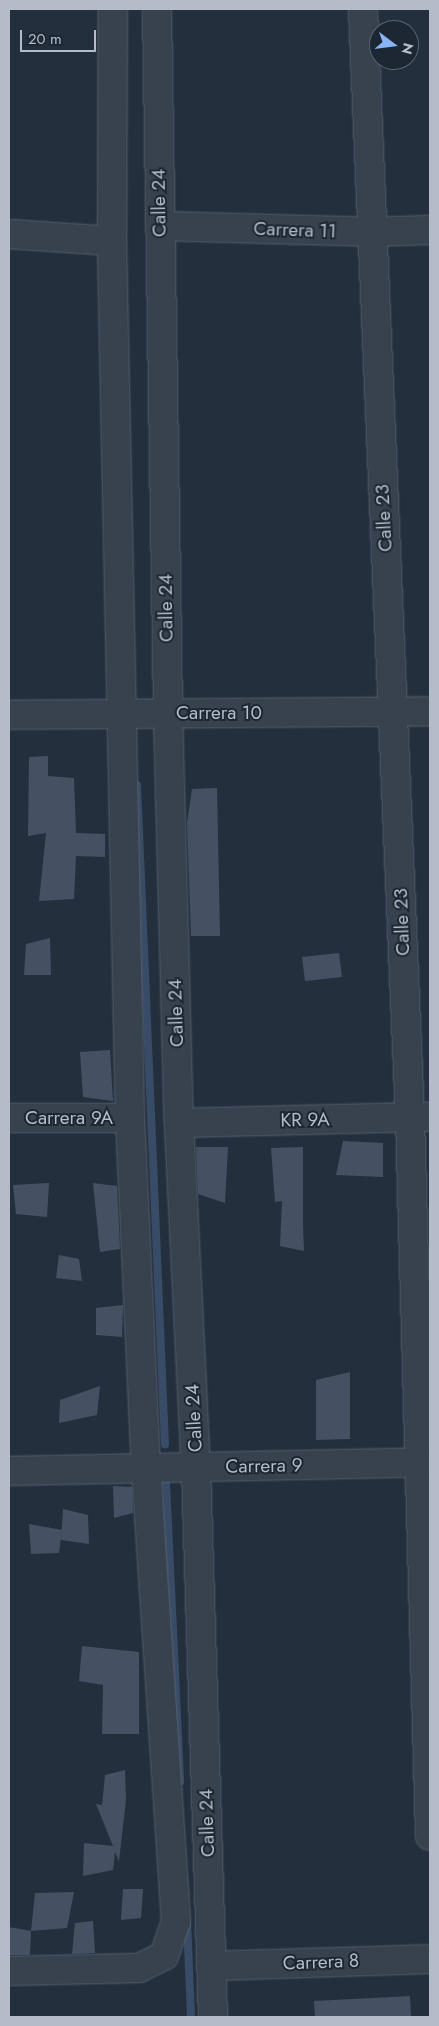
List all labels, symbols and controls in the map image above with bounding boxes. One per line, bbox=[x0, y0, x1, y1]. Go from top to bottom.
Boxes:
scale bar bbox=[22, 20, 99, 52]
north arrow bbox=[369, 20, 419, 70]
text: 20 m bbox=[28, 28, 62, 50]
text: N bbox=[396, 41, 419, 57]
street label: Calle 24 bbox=[147, 169, 171, 237]
street label: Carrera 11 bbox=[253, 217, 337, 243]
street label: Calle 23 bbox=[371, 484, 397, 552]
street label: Calle 24 bbox=[154, 574, 178, 642]
street label: Carrera 10 bbox=[176, 702, 262, 724]
street label: Calle 23 bbox=[389, 888, 415, 956]
street label: Calle 24 bbox=[163, 978, 189, 1048]
street label: Carrera 9A bbox=[25, 1107, 113, 1129]
street label: KR 9A bbox=[280, 1108, 330, 1132]
street label: Calle 24 bbox=[181, 1383, 207, 1453]
street label: Carrera 9 bbox=[225, 1454, 303, 1478]
street label: Calle 24 bbox=[194, 1788, 220, 1858]
street label: Carrera 8 bbox=[282, 1949, 360, 1975]

